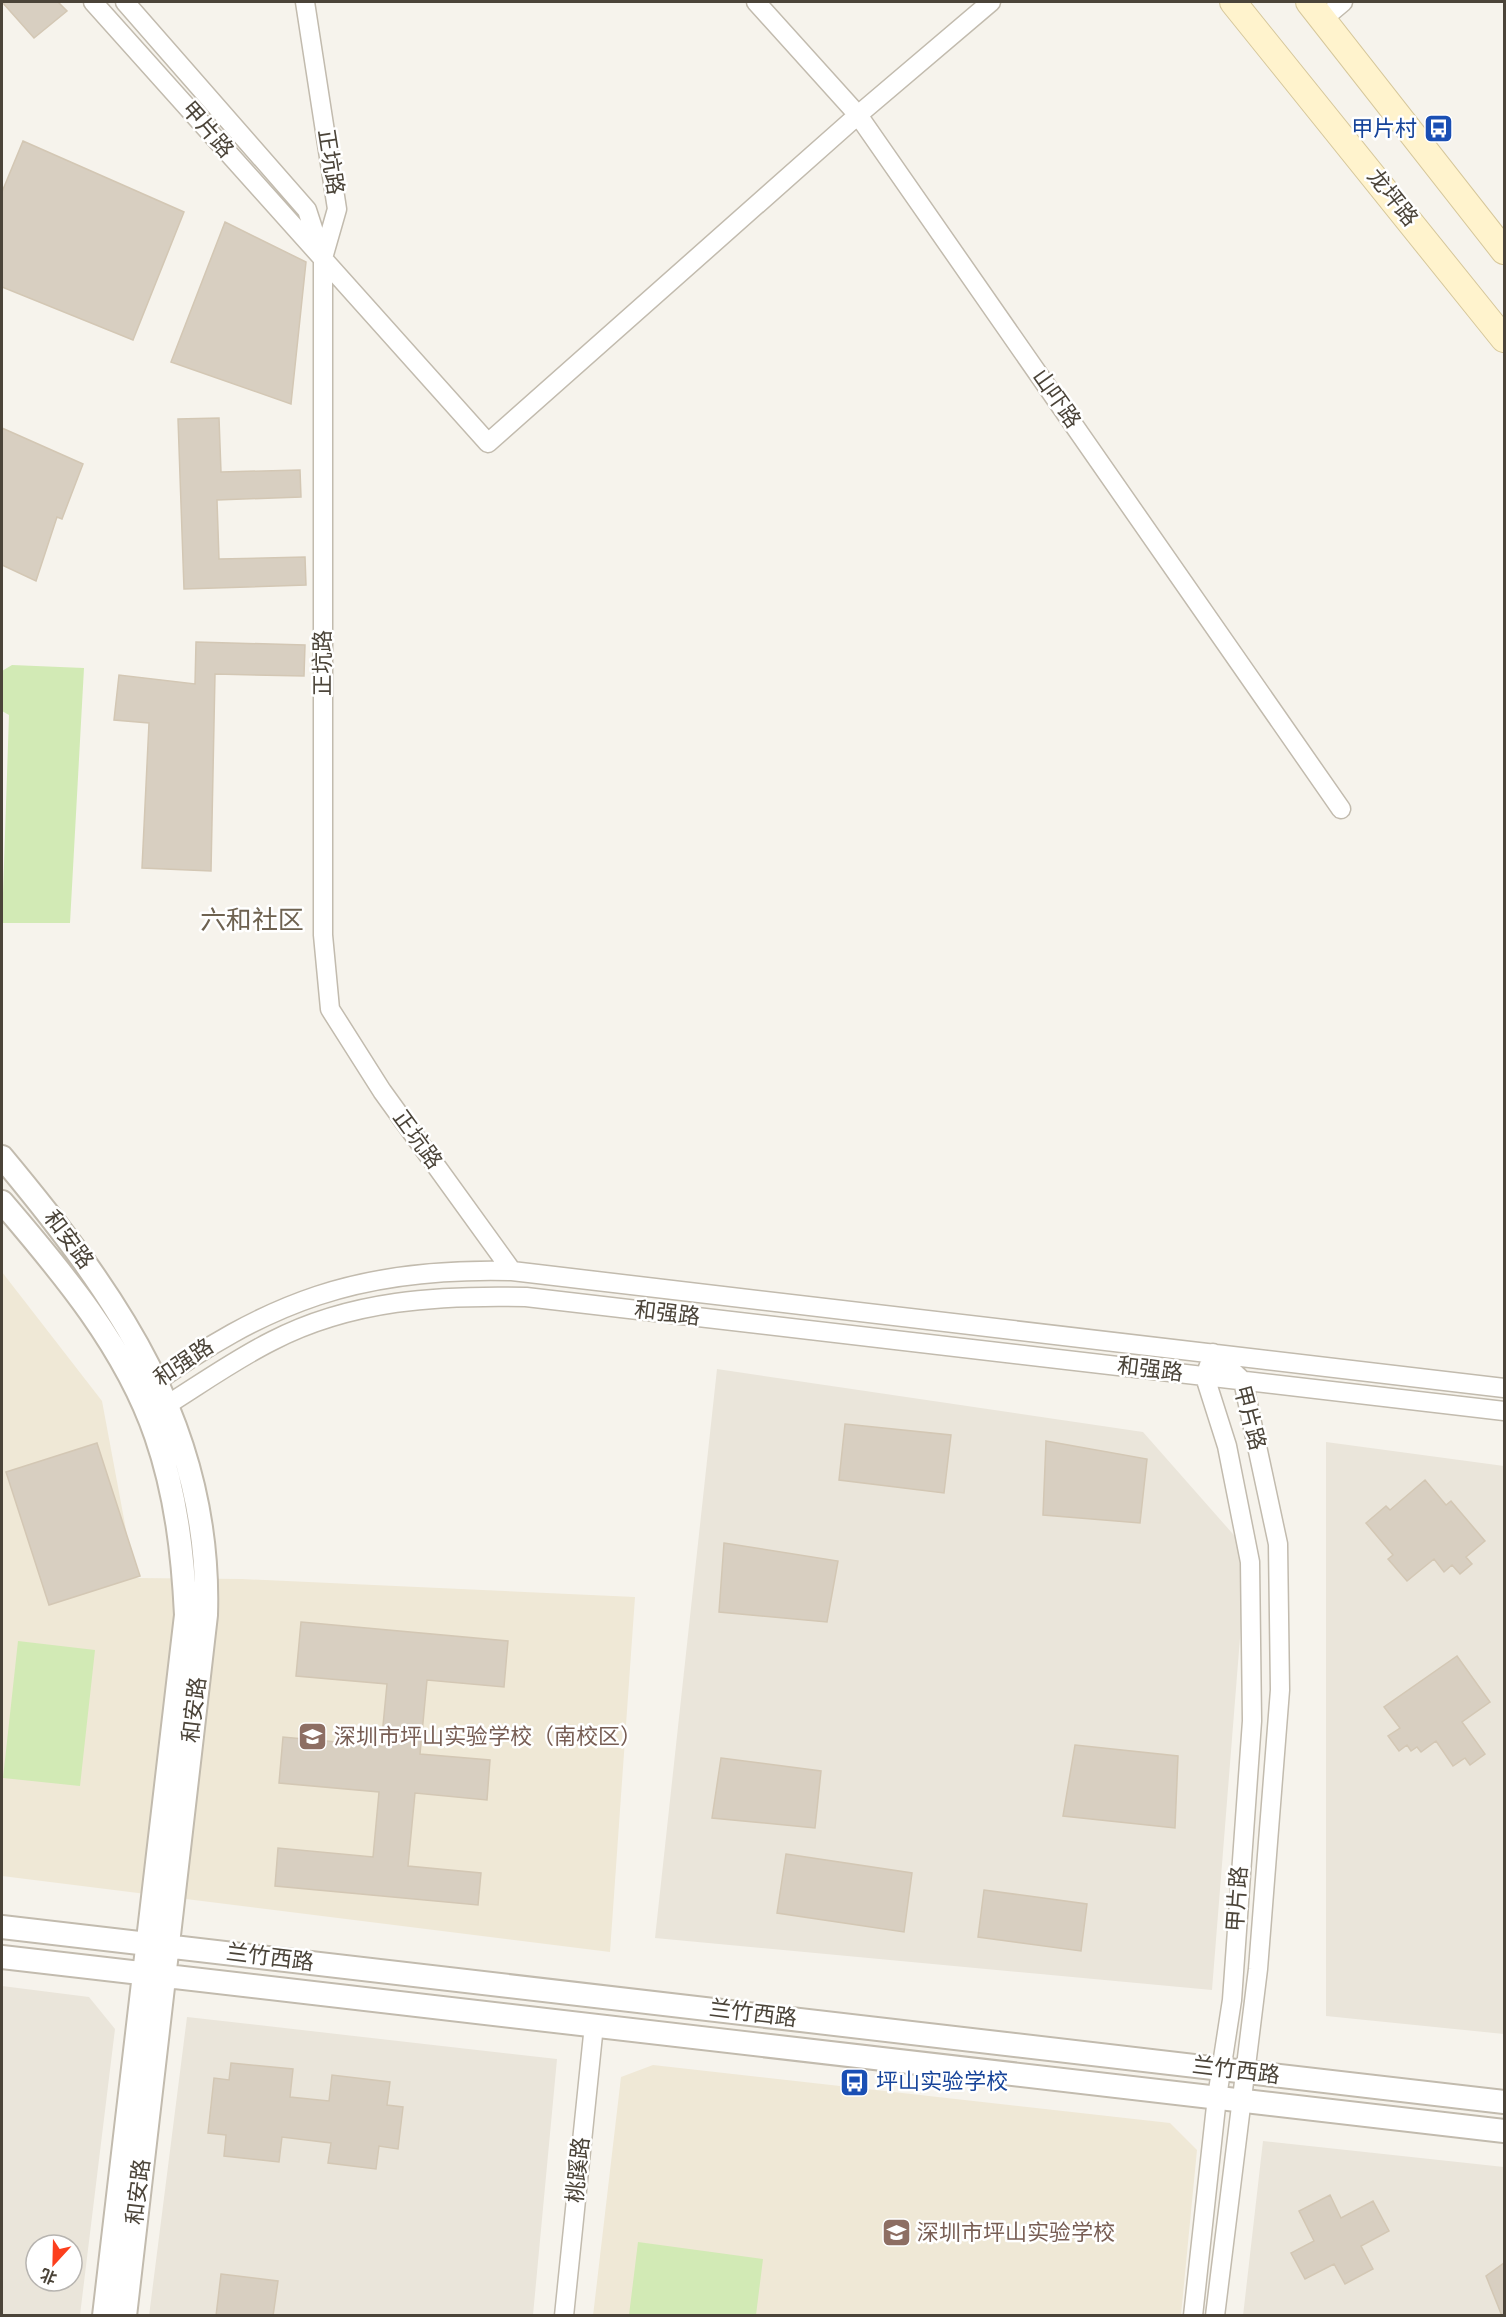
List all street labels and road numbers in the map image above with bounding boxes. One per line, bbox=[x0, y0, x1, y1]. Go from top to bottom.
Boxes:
street label: 甲片路 bbox=[175, 96, 239, 164]
street label: 正坑路 bbox=[312, 127, 348, 197]
street label: 龙坪路 bbox=[1361, 164, 1423, 232]
street label: 山吓路 bbox=[1026, 364, 1086, 434]
street label: 正坑路 bbox=[310, 630, 337, 696]
street label: 正坑路 bbox=[387, 1105, 447, 1175]
street label: 和安路 bbox=[37, 1206, 99, 1274]
street label: 和强路 bbox=[633, 1297, 701, 1331]
street label: 和强路 bbox=[149, 1333, 219, 1393]
street label: 和强路 bbox=[1116, 1353, 1184, 1387]
street label: 甲片路 bbox=[1227, 1383, 1271, 1453]
street label: 和安路 bbox=[178, 1676, 212, 1744]
street label: 甲片路 bbox=[1222, 1865, 1254, 1933]
street label: 兰竹西路 bbox=[225, 1939, 315, 1977]
street label: 兰竹西路 bbox=[708, 1995, 798, 2033]
street label: 兰竹西路 bbox=[1191, 2052, 1281, 2090]
street label: 桃蹊路 bbox=[562, 2136, 596, 2204]
street label: 和安路 bbox=[122, 2158, 156, 2226]

